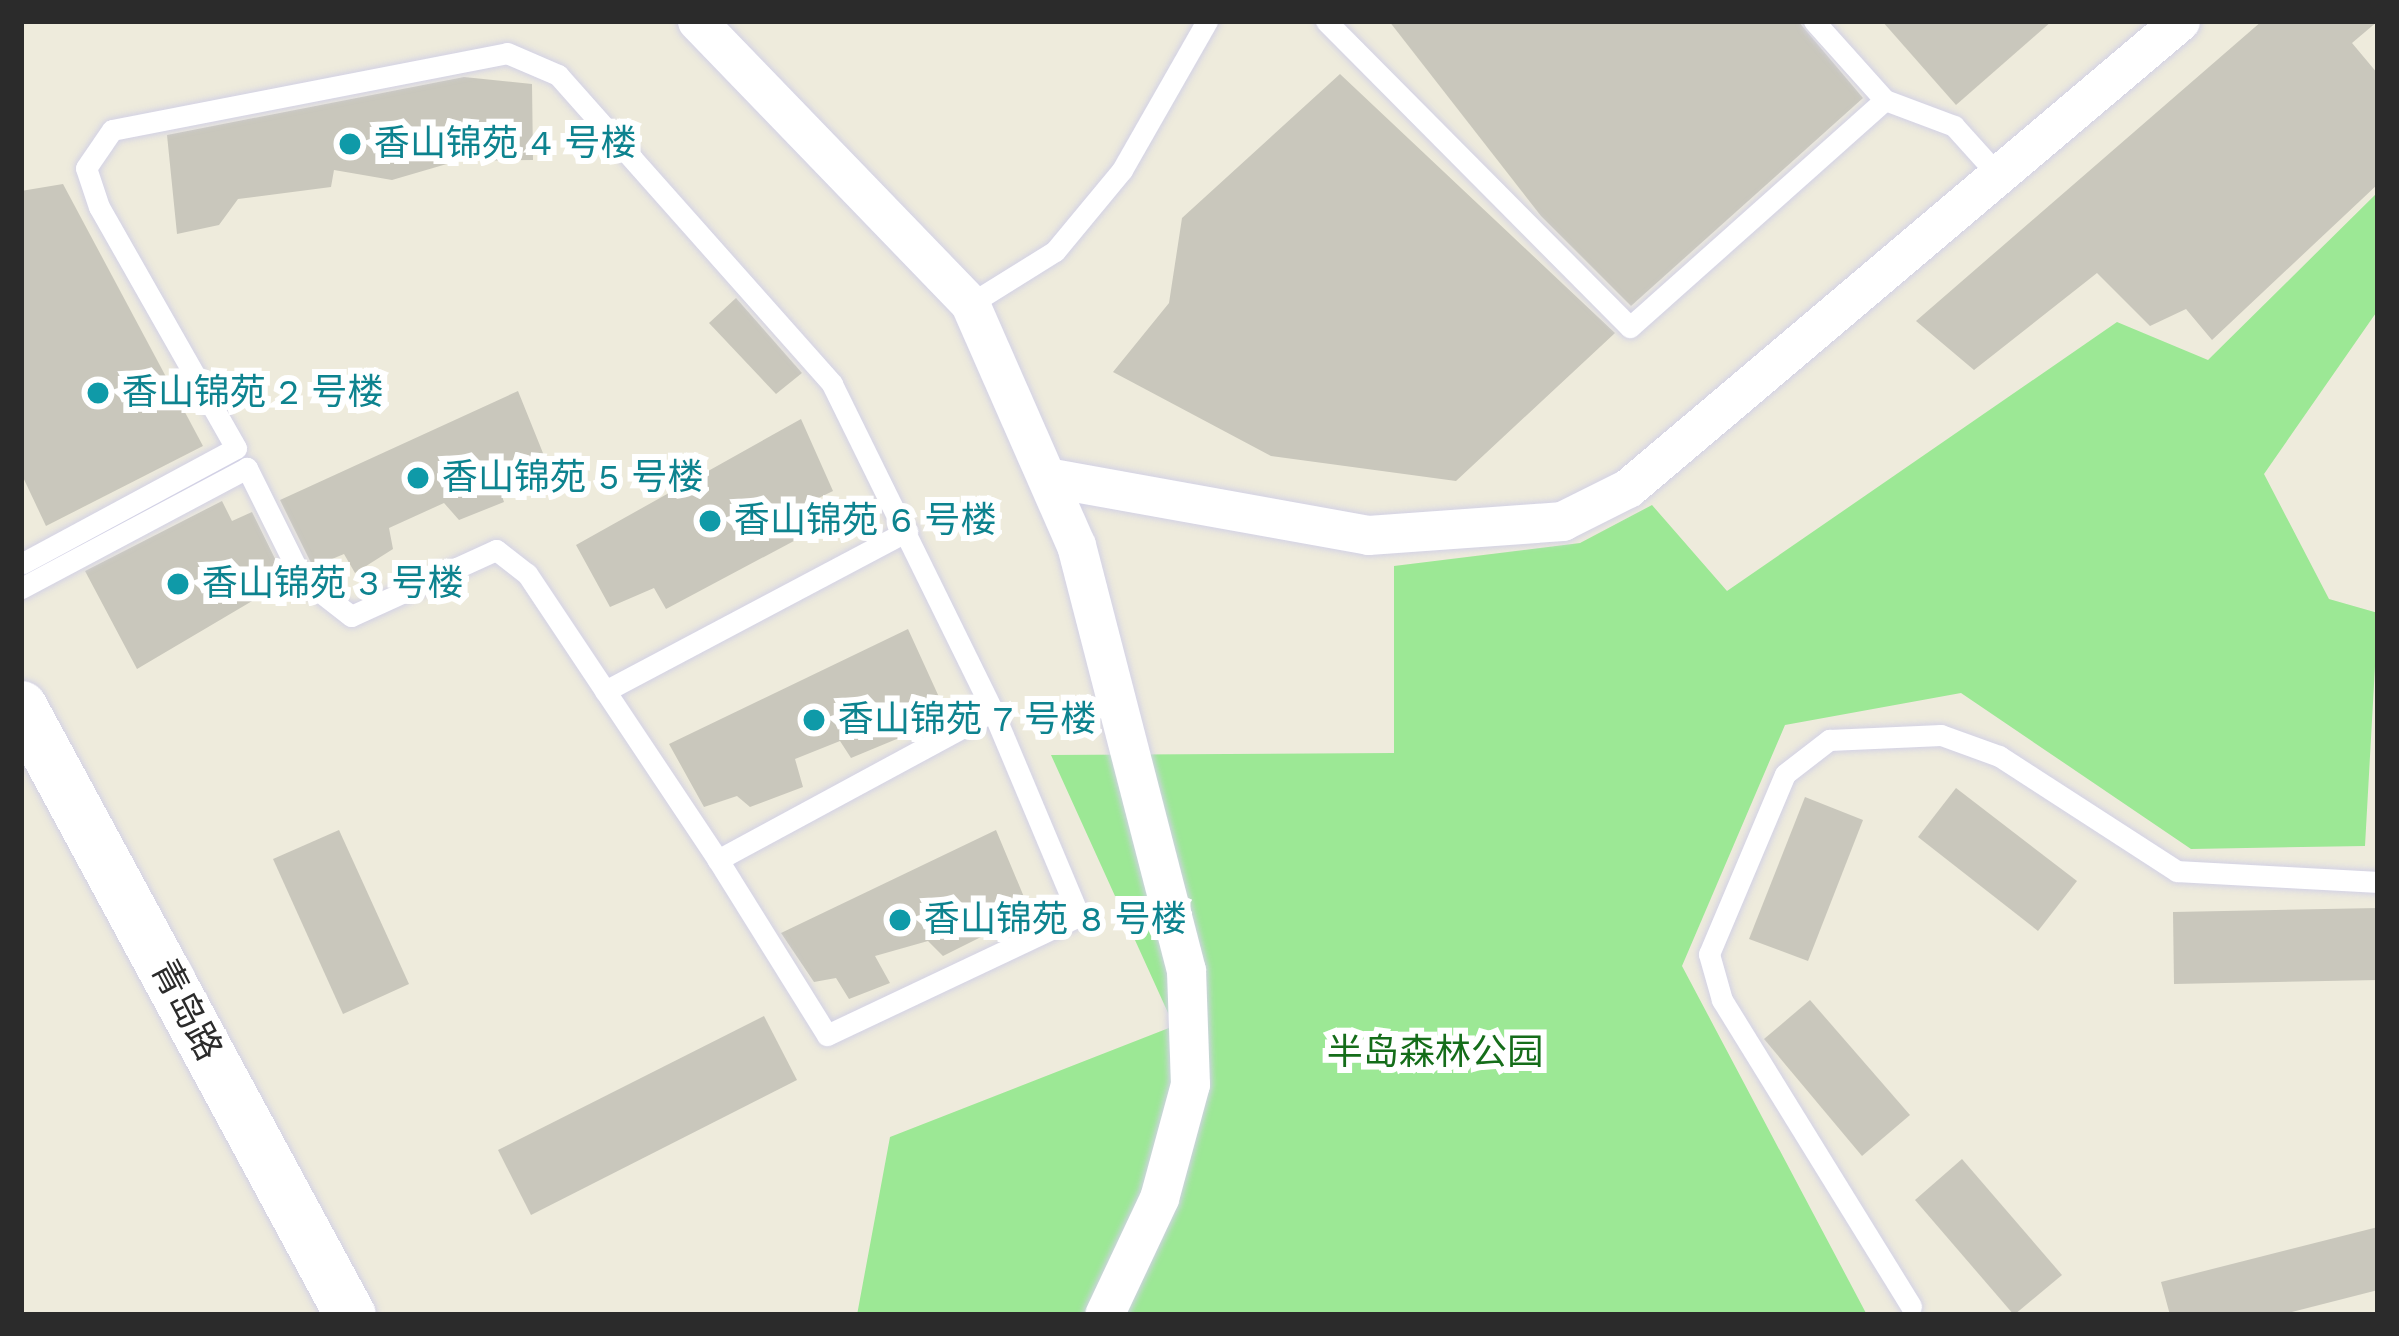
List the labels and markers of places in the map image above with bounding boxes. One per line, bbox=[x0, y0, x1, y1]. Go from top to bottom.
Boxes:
place label: 香山锦苑 4 号楼 bbox=[374, 122, 637, 166]
marker: 香山锦苑 4 号楼 bbox=[337, 131, 363, 157]
place label: 香山锦苑 2 号楼 bbox=[122, 371, 384, 415]
marker: 香山锦苑 2 号楼 bbox=[85, 380, 111, 406]
place label: 香山锦苑 5 号楼 bbox=[442, 456, 704, 500]
marker: 香山锦苑 5 号楼 bbox=[405, 465, 431, 491]
place label: 香山锦苑 6 号楼 bbox=[734, 499, 996, 543]
marker: 香山锦苑 6 号楼 bbox=[697, 508, 723, 534]
place label: 香山锦苑 3 号楼 bbox=[202, 562, 464, 606]
marker: 香山锦苑 3 号楼 bbox=[165, 571, 191, 597]
place label: 香山锦苑 7 号楼 bbox=[838, 698, 1099, 742]
marker: 香山锦苑 7 号楼 bbox=[801, 707, 827, 733]
place label: 香山锦苑 8 号楼 bbox=[924, 898, 1187, 942]
marker: 香山锦苑 8 号楼 bbox=[887, 907, 913, 933]

